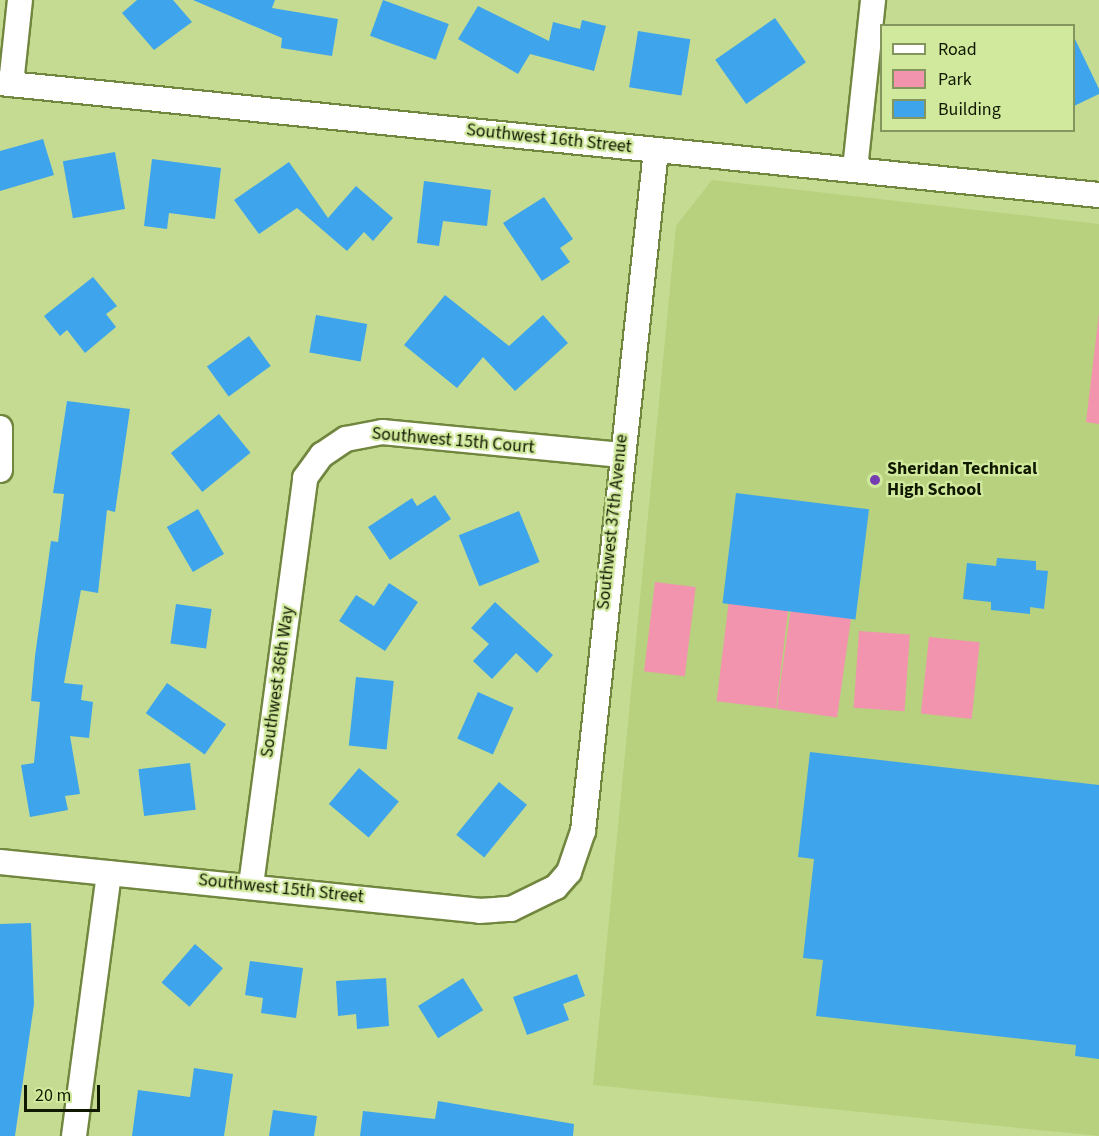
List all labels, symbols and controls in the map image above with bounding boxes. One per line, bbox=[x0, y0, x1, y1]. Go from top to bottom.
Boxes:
legend bbox=[880, 24, 1075, 132]
text: Road bbox=[938, 37, 977, 62]
text: Park bbox=[938, 67, 972, 92]
text: Building bbox=[938, 97, 1001, 122]
street label: Southwest 16th Street bbox=[465, 120, 633, 158]
street label: Southwest 15th Court bbox=[371, 423, 535, 459]
street label: Southwest 37th Avenue bbox=[593, 433, 633, 611]
place label: Sheridan Technical High School bbox=[887, 459, 1037, 502]
marker: Sheridan Technical High School bbox=[868, 473, 882, 487]
street label: Southwest 36th Way bbox=[257, 605, 299, 759]
street label: Southwest 15th Street bbox=[197, 870, 365, 908]
scale bar bbox=[27, 1073, 104, 1111]
text: 20 m bbox=[35, 1083, 71, 1108]

